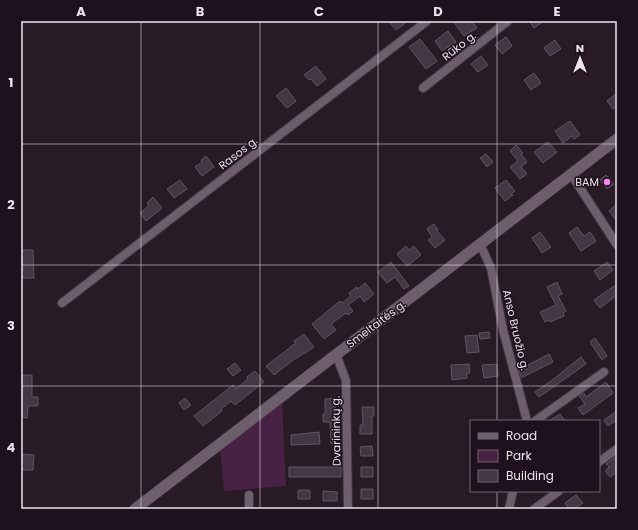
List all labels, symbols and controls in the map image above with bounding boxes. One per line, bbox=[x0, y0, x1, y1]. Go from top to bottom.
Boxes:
text: A bbox=[76, 2, 86, 21]
text: B bbox=[196, 2, 205, 21]
text: C bbox=[314, 2, 324, 21]
text: D bbox=[433, 2, 443, 21]
text: E bbox=[553, 2, 561, 21]
street label: Rūko g. bbox=[439, 28, 479, 64]
north arrow bbox=[560, 38, 600, 78]
text: N bbox=[576, 40, 584, 56]
text: 1 bbox=[9, 73, 13, 92]
street label: Rasos g. bbox=[215, 133, 261, 173]
place label: BAM bbox=[575, 174, 599, 190]
marker: BAM bbox=[602, 177, 612, 187]
text: 2 bbox=[7, 195, 15, 214]
street label: Anso Bruožio g. bbox=[499, 288, 533, 372]
street label: Smeltaitės g. bbox=[343, 296, 409, 352]
text: 3 bbox=[7, 316, 15, 335]
street label: Dvarininkų g. bbox=[327, 396, 345, 466]
legend bbox=[470, 420, 600, 492]
text: Road bbox=[506, 427, 537, 444]
text: 4 bbox=[7, 438, 16, 457]
text: Park bbox=[506, 447, 533, 464]
text: Building bbox=[506, 467, 554, 484]

